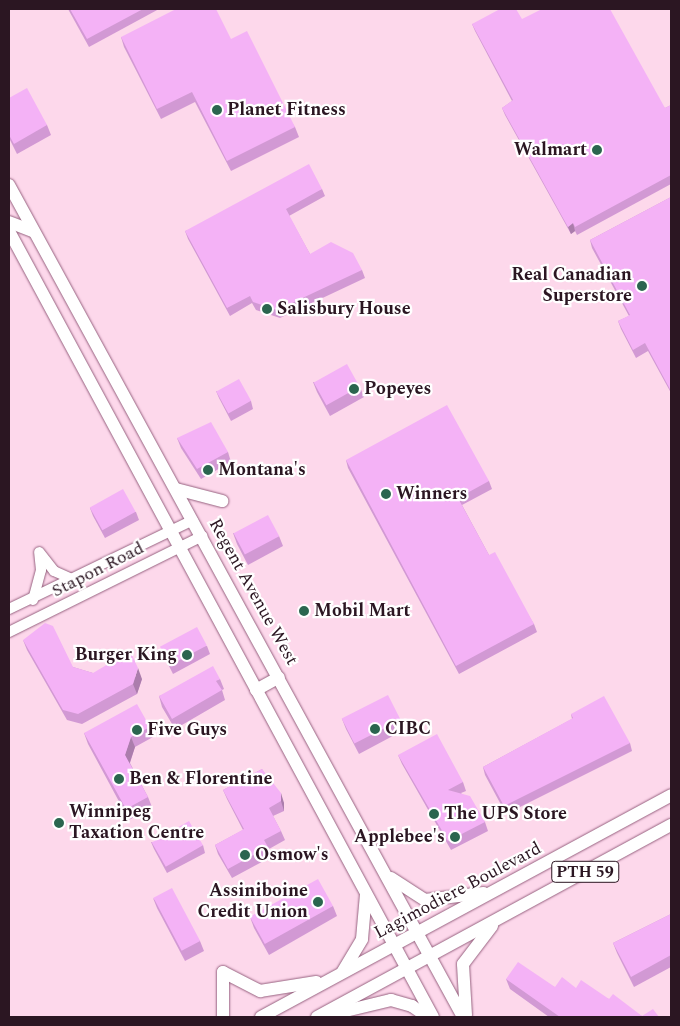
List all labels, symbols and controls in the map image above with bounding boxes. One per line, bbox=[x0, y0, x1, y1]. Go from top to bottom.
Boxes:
place label: Planet Fitness bbox=[227, 99, 346, 121]
marker: Planet Fitness bbox=[211, 104, 223, 116]
place label: Walmart bbox=[514, 139, 587, 161]
marker: Walmart bbox=[591, 144, 603, 156]
place label: Real Canadian Superstore bbox=[511, 265, 632, 308]
marker: Real Canadian Superstore bbox=[636, 280, 648, 292]
place label: Salisbury House bbox=[277, 298, 411, 320]
marker: Salisbury House bbox=[261, 303, 273, 315]
place label: Popeyes bbox=[364, 378, 431, 400]
marker: Popeyes bbox=[348, 383, 360, 395]
place label: Montana's bbox=[218, 459, 306, 481]
marker: Montana's bbox=[202, 464, 214, 476]
place label: Winners bbox=[396, 483, 467, 505]
marker: Winners bbox=[380, 488, 392, 500]
street label: Regent Avenue West bbox=[204, 515, 302, 669]
street label: Stapon Road bbox=[48, 538, 148, 602]
place label: Mobil Mart bbox=[314, 600, 410, 622]
marker: Mobil Mart bbox=[298, 605, 310, 617]
place label: Burger King bbox=[75, 644, 177, 666]
marker: Burger King bbox=[181, 649, 193, 661]
place label: CIBC bbox=[385, 718, 431, 740]
place label: Five Guys bbox=[147, 719, 227, 741]
marker: CIBC bbox=[369, 723, 381, 735]
marker: Five Guys bbox=[131, 724, 143, 736]
place label: Ben & Florentine bbox=[129, 768, 272, 790]
marker: Ben & Florentine bbox=[113, 773, 125, 785]
place label: Winnipeg Taxation Centre bbox=[69, 802, 204, 844]
place label: The UPS Store bbox=[444, 803, 567, 825]
marker: The UPS Store bbox=[428, 808, 440, 820]
marker: Winnipeg Taxation Centre bbox=[53, 817, 65, 829]
place label: Applebee's bbox=[354, 826, 445, 848]
marker: Applebee's bbox=[449, 831, 461, 843]
street label: Lagimodiere Boulevard bbox=[371, 838, 545, 944]
place label: Osmow's bbox=[255, 844, 329, 866]
marker: Osmow's bbox=[239, 849, 251, 861]
road number: PTH 59 bbox=[551, 859, 619, 886]
place label: Assiniboine Credit Union bbox=[197, 881, 308, 924]
marker: Assiniboine Credit Union bbox=[312, 896, 324, 908]

